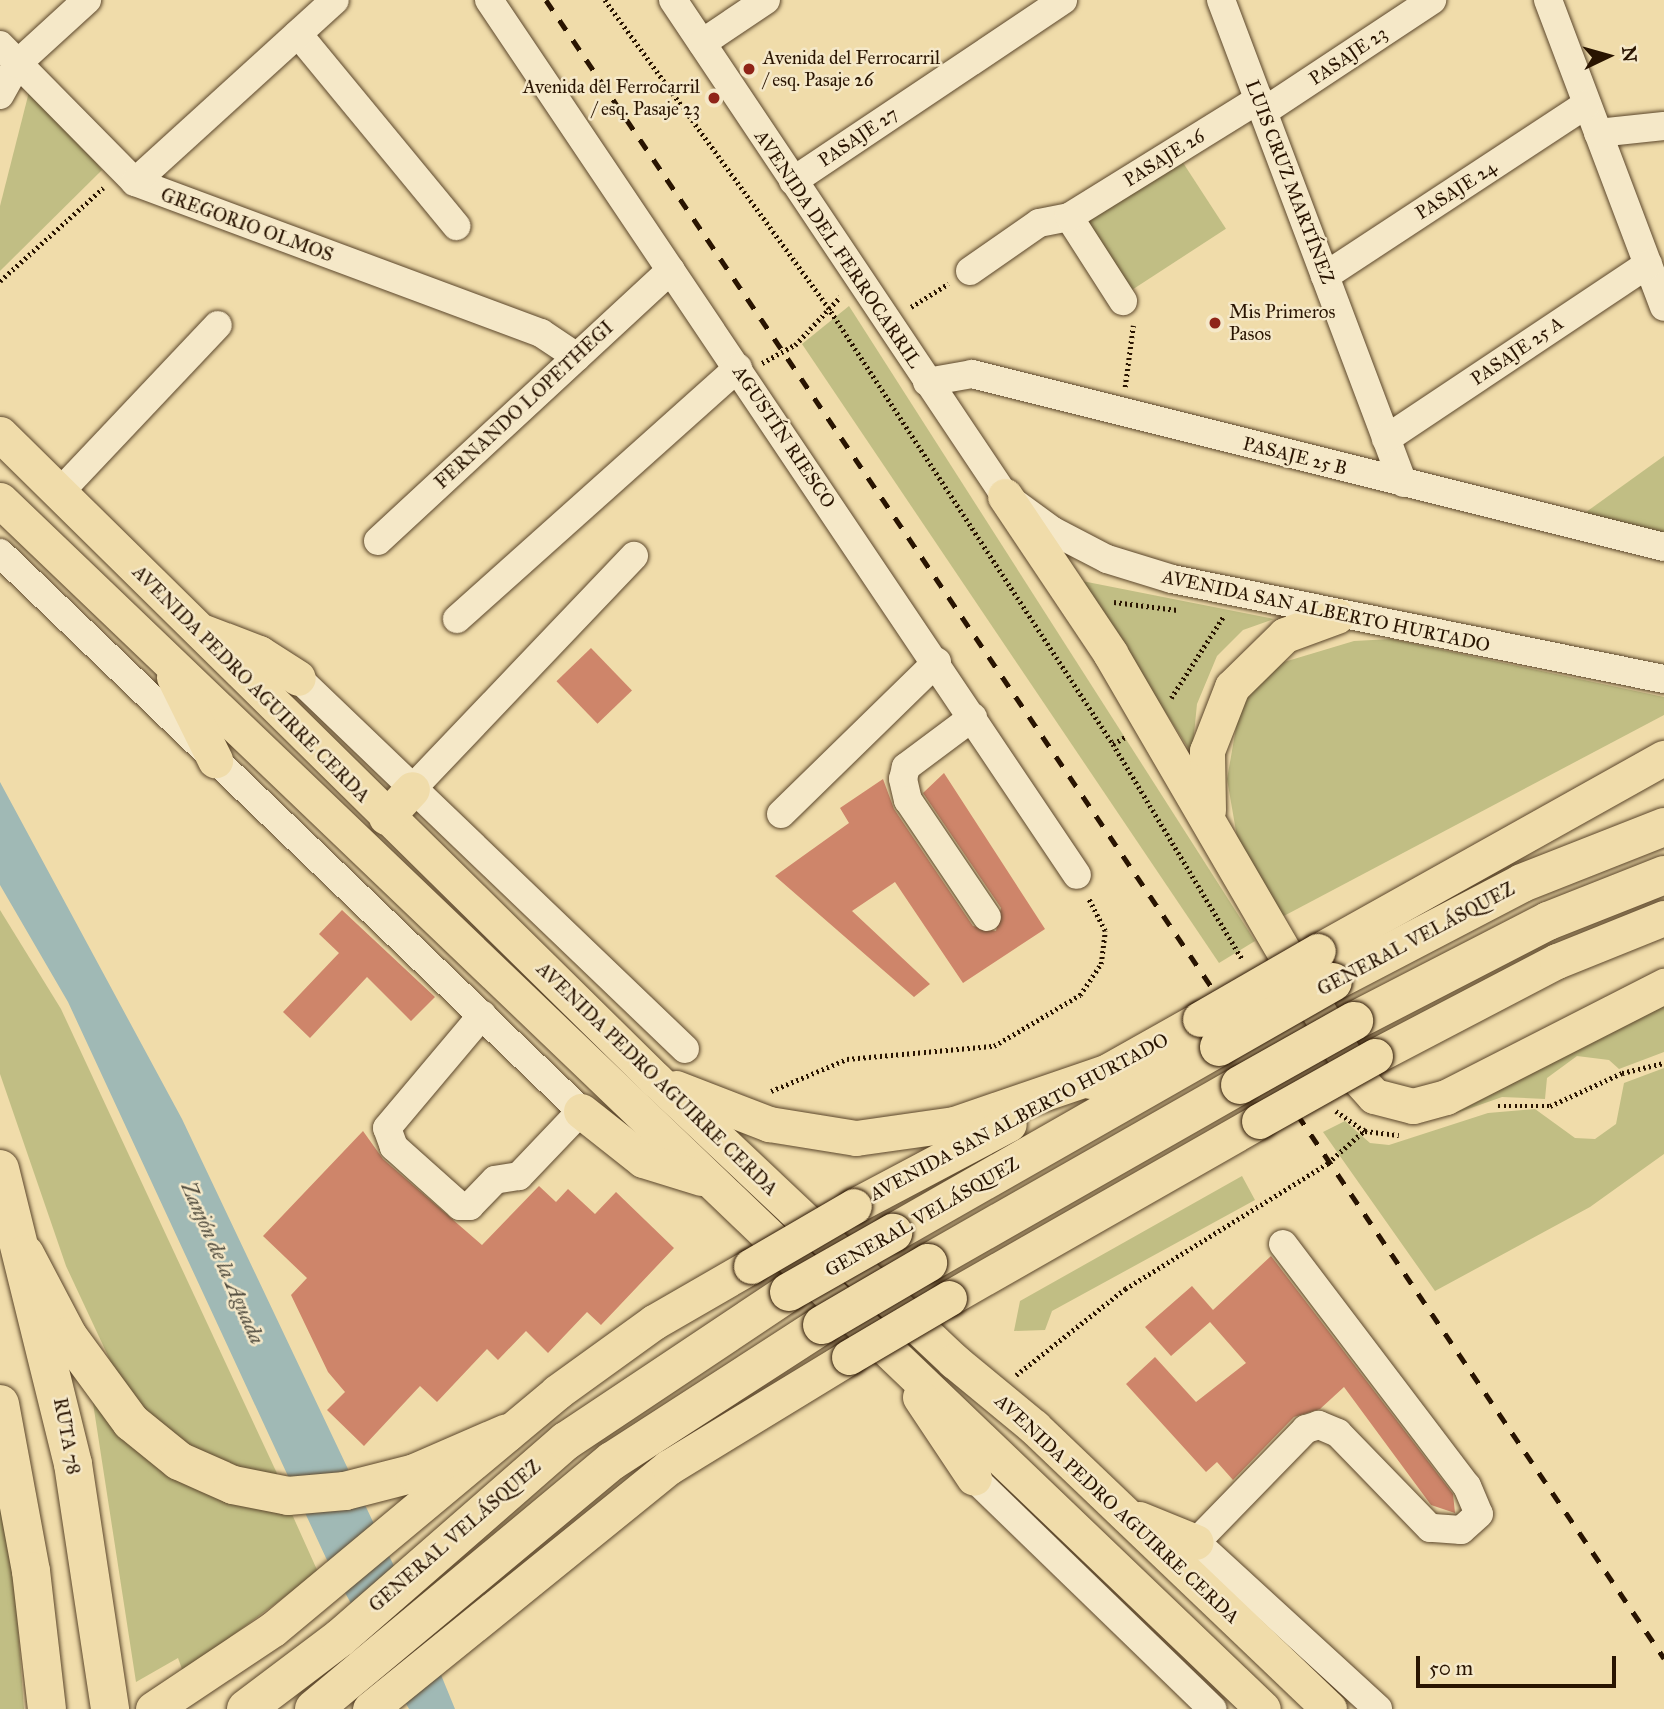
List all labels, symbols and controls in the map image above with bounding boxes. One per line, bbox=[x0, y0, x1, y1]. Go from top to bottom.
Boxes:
north arrow bbox=[1573, 21, 1643, 91]
street label: PASAJE 23 bbox=[1305, 22, 1391, 90]
text: N bbox=[1617, 45, 1642, 63]
place label: Avenida del Ferrocarril / esq. Pasaje 26 bbox=[763, 47, 940, 91]
marker: Avenida del Ferrocarril / esq. Pasaje 26 bbox=[741, 61, 757, 77]
place label: Avenida del Ferrocarril / esq. Pasaje 23 bbox=[523, 76, 700, 120]
street label: LUIS CRUZ MARTÍNEZ bbox=[1241, 77, 1339, 287]
marker: Avenida del Ferrocarril / esq. Pasaje 23 bbox=[706, 90, 722, 106]
street label: PASAJE 27 bbox=[814, 102, 902, 172]
street label: PASAJE 26 bbox=[1119, 124, 1209, 192]
street label: AVENIDA DEL FERROCARRIL bbox=[750, 126, 926, 372]
street label: PASAJE 24 bbox=[1411, 155, 1501, 225]
street label: GREGORIO OLMOS bbox=[158, 183, 336, 267]
place label: Mis Primeros Pasos bbox=[1229, 301, 1335, 345]
street label: PASAJE 25 A bbox=[1466, 312, 1568, 390]
marker: Mis Primeros Pasos bbox=[1207, 315, 1223, 331]
street label: FERNANDO LOPETHEGI bbox=[430, 316, 618, 494]
street label: AGUSTÍN RIESCO bbox=[728, 361, 840, 513]
street label: PASAJE 25 B bbox=[1241, 432, 1349, 480]
street label: AVENIDA PEDRO AGUIRRE CERDA bbox=[128, 561, 374, 807]
street label: AVENIDA SAN ALBERTO HURTADO bbox=[1160, 565, 1492, 657]
street label: GENERAL VELÁSQUEZ bbox=[1313, 877, 1519, 1001]
street label: AVENIDA PEDRO AGUIRRE CERDA bbox=[532, 958, 782, 1200]
street label: AVENIDA SAN ALBERTO HURTADO bbox=[866, 1028, 1172, 1206]
street label: GENERAL VELÁSQUEZ bbox=[821, 1152, 1023, 1282]
water label: Zanjón de la Aguada bbox=[176, 1178, 270, 1348]
street label: AVENIDA PEDRO AGUIRRE CERDA bbox=[990, 1390, 1244, 1628]
street label: RUTA 78 bbox=[48, 1396, 86, 1476]
street label: GENERAL VELÁSQUEZ bbox=[364, 1455, 546, 1617]
scale bar bbox=[1419, 1642, 1618, 1686]
text: 50 m bbox=[1429, 1655, 1473, 1681]

